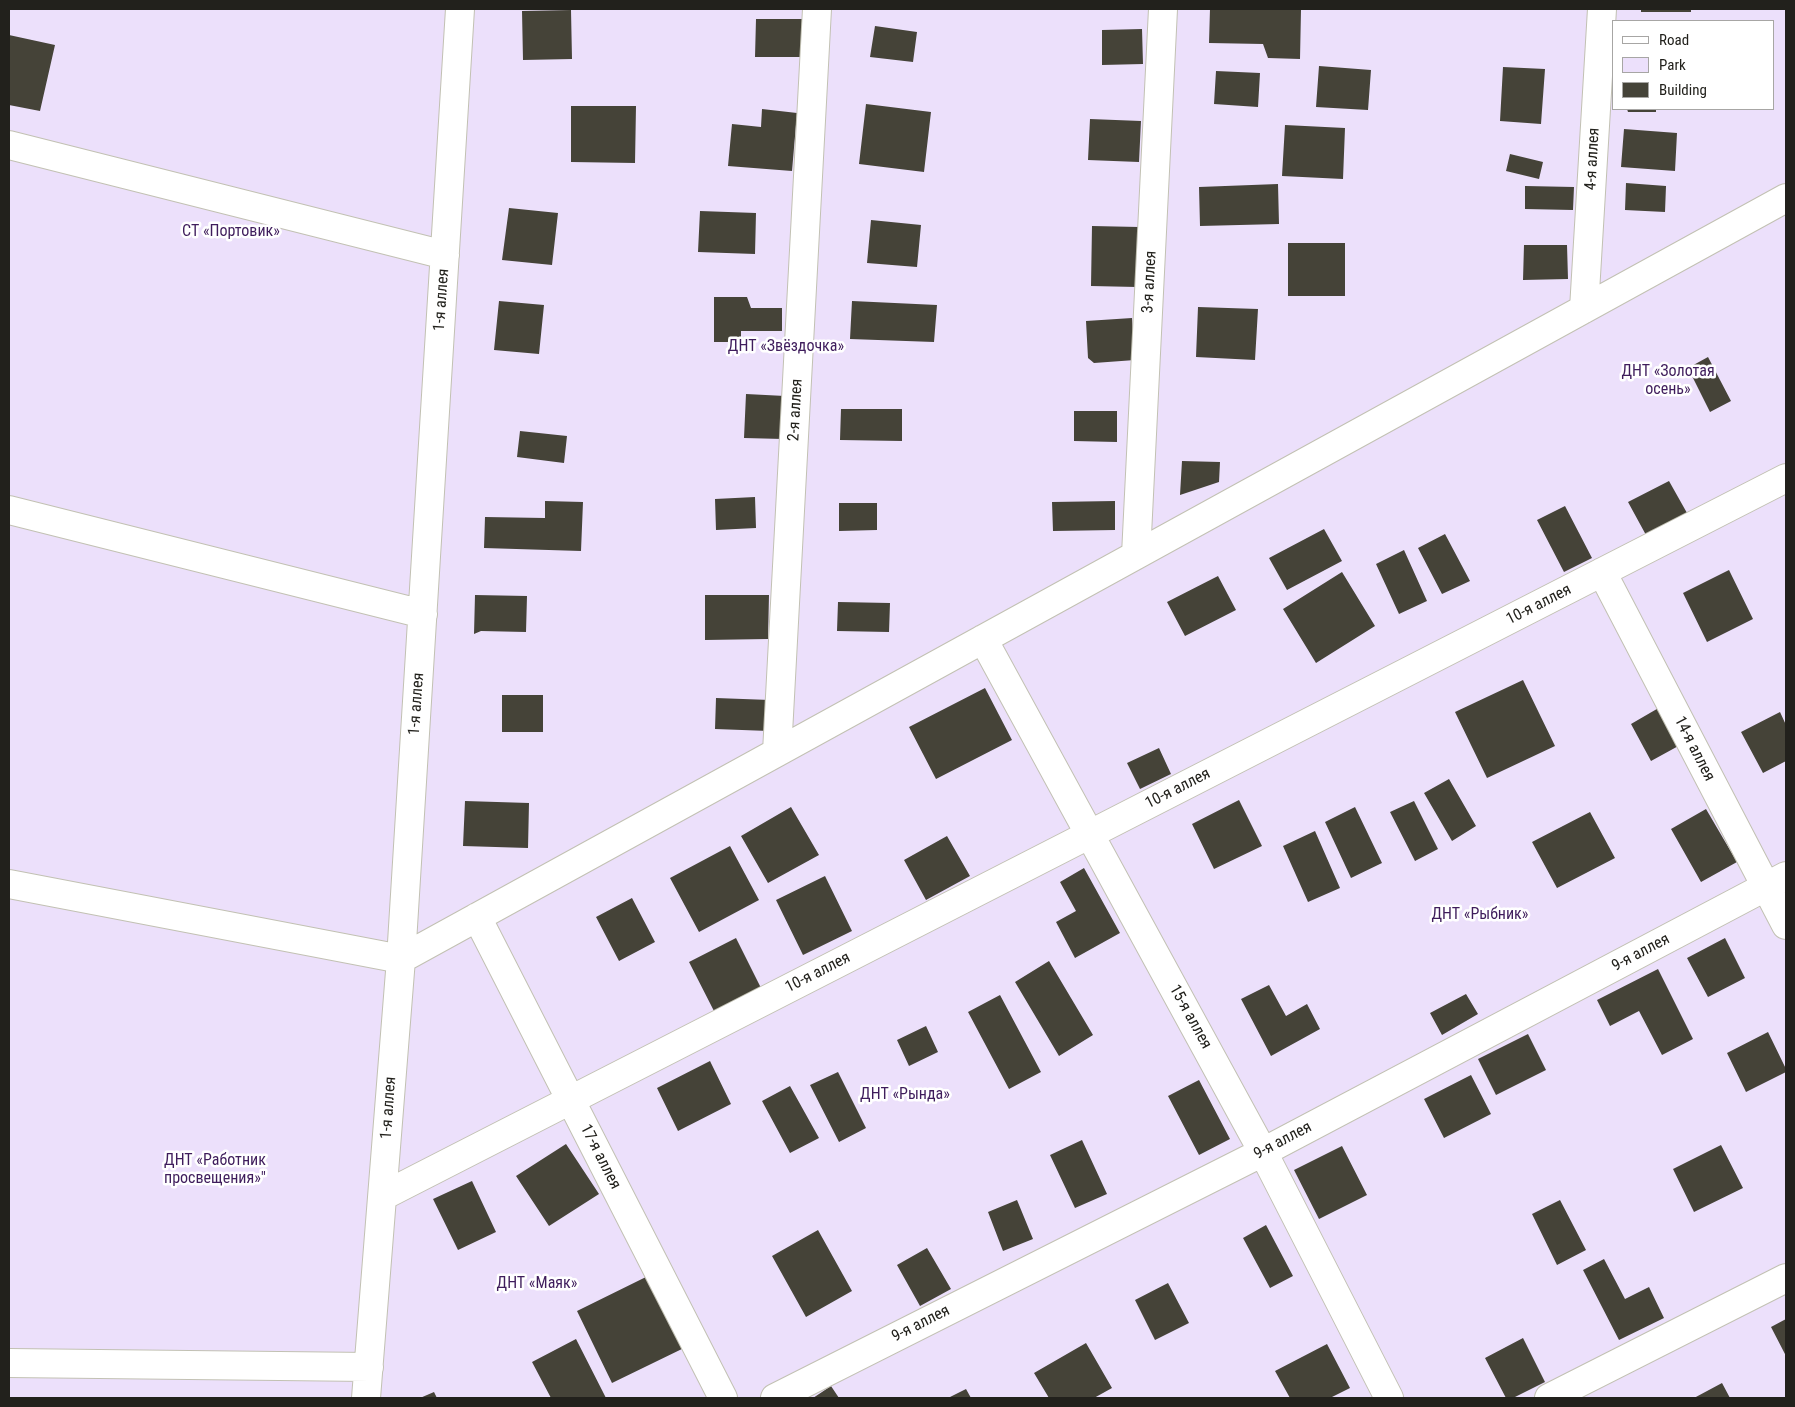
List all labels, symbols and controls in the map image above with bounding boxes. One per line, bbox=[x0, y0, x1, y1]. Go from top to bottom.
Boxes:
legend bbox=[1612, 20, 1775, 110]
text: Road bbox=[1659, 31, 1689, 49]
text: Park bbox=[1659, 56, 1686, 74]
text: Building bbox=[1659, 81, 1707, 99]
street label: 4-я аллея bbox=[1582, 127, 1604, 191]
park label: СТ «Портовик» bbox=[182, 222, 280, 242]
street label: 3-я аллея bbox=[1139, 250, 1161, 314]
street label: 1-я аллея bbox=[430, 268, 454, 332]
park label: ДНТ «Звёздочка» bbox=[728, 337, 844, 357]
park label: ДНТ «Золотая осень» bbox=[1621, 362, 1715, 400]
street label: 2-я аллея bbox=[785, 378, 807, 442]
street label: 10-я аллея bbox=[1503, 580, 1575, 630]
street label: 1-я аллея bbox=[405, 672, 429, 736]
street label: 14-я аллея bbox=[1669, 713, 1719, 785]
street label: 10-я аллея bbox=[1142, 764, 1214, 814]
park label: ДНТ «Рыбник» bbox=[1432, 905, 1528, 925]
street label: 9-я аллея bbox=[1609, 930, 1673, 976]
street label: 10-я аллея bbox=[782, 948, 854, 998]
street label: 15-я аллея bbox=[1165, 982, 1215, 1052]
street label: 1-я аллея bbox=[377, 1076, 401, 1140]
park label: ДНТ «Рында» bbox=[860, 1085, 950, 1105]
street label: 9-я аллея bbox=[1251, 1118, 1315, 1164]
street label: 17-я аллея bbox=[575, 1121, 625, 1193]
park label: ДНТ «Работник просвещения»" bbox=[164, 1151, 266, 1189]
park label: ДНТ «Маяк» bbox=[497, 1274, 577, 1294]
street label: 9-я аллея bbox=[889, 1301, 953, 1347]

